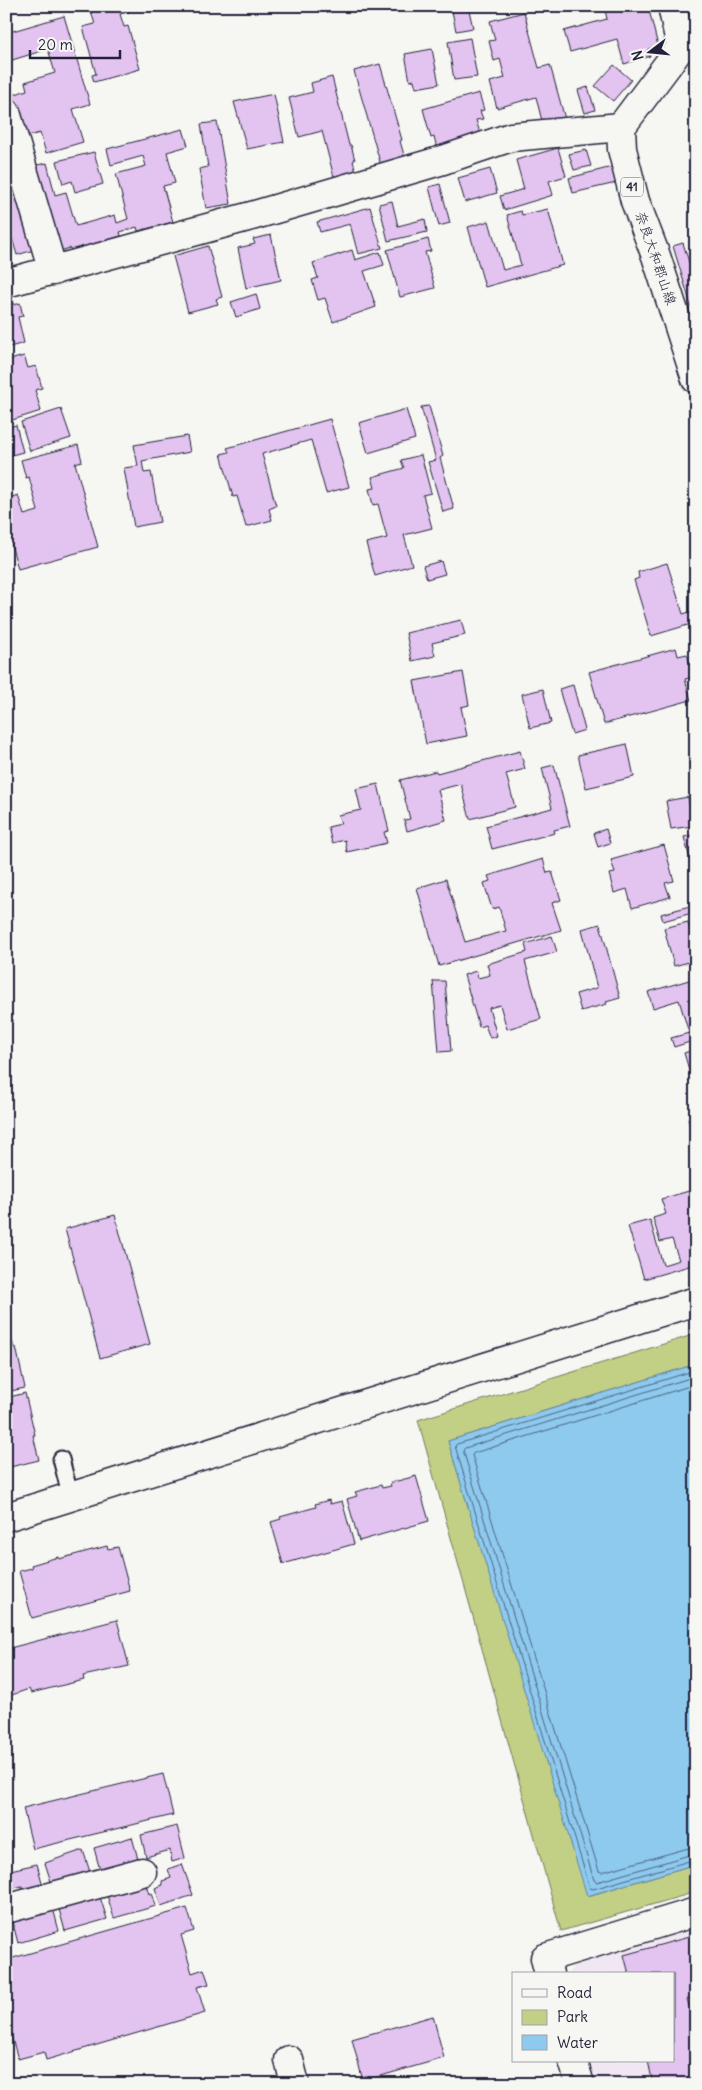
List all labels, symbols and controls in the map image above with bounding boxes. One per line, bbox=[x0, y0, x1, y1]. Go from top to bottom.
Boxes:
scale bar bbox=[30, 28, 120, 60]
north arrow bbox=[624, 28, 674, 78]
text: 20 m bbox=[38, 35, 73, 54]
text: N bbox=[628, 48, 647, 63]
road number: 41 bbox=[621, 178, 643, 196]
street label: 奈良大和郡山線 bbox=[632, 209, 680, 307]
legend bbox=[512, 1972, 674, 2062]
text: Road bbox=[557, 1983, 592, 2002]
text: Park bbox=[557, 2007, 588, 2026]
text: Water bbox=[557, 2033, 598, 2052]

